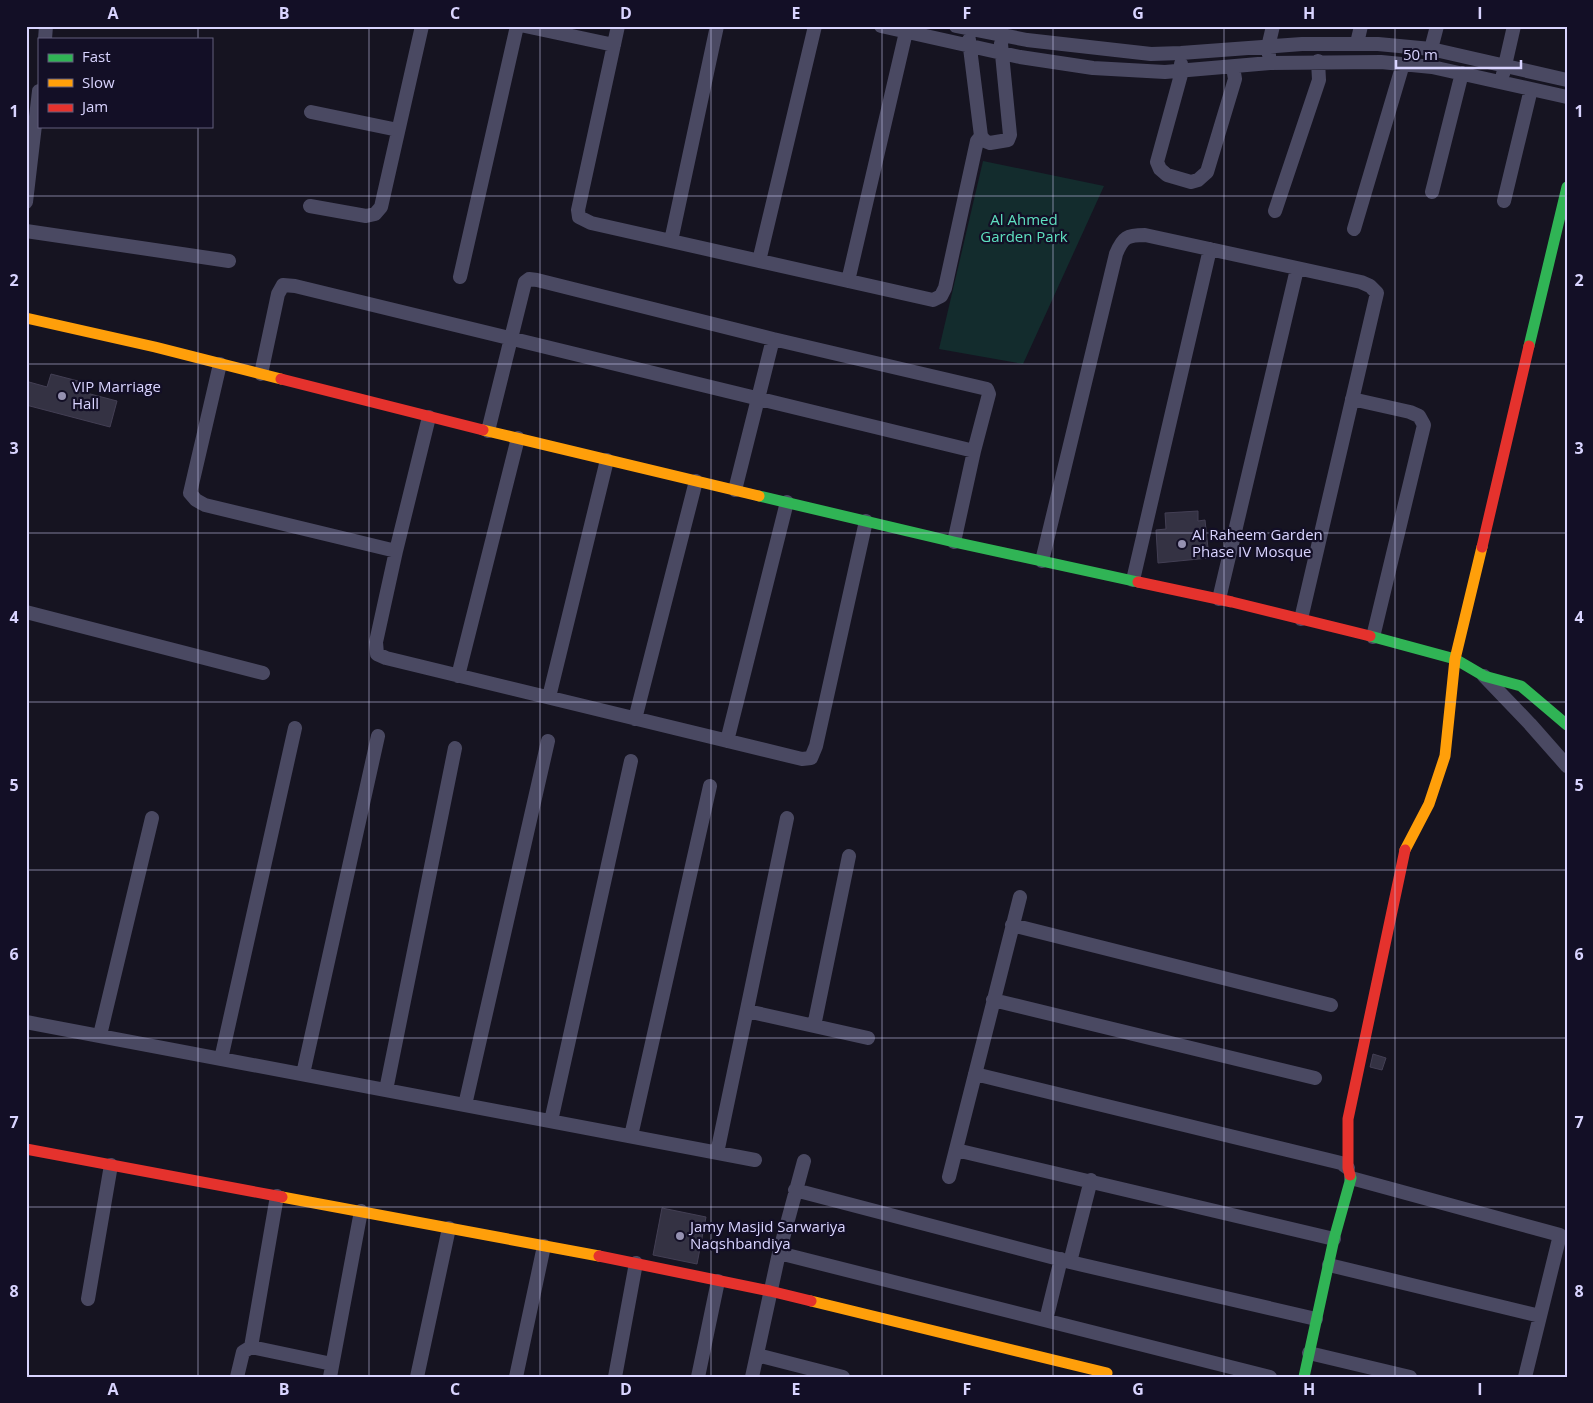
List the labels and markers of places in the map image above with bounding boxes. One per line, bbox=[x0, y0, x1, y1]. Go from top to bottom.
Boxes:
place label: VIP Marriage Hall bbox=[72, 376, 161, 413]
marker: VIP Marriage Hall bbox=[56, 390, 68, 402]
place label: Al Raheem Garden Phase IV Mosque bbox=[1192, 524, 1323, 561]
marker: Al Raheem Garden Phase IV Mosque bbox=[1176, 538, 1188, 550]
place label: Jamy Masjid Sarwariya Naqshbandiya bbox=[688, 1216, 846, 1253]
marker: Jamy Masjid Sarwariya Naqshbandiya bbox=[674, 1230, 686, 1242]

